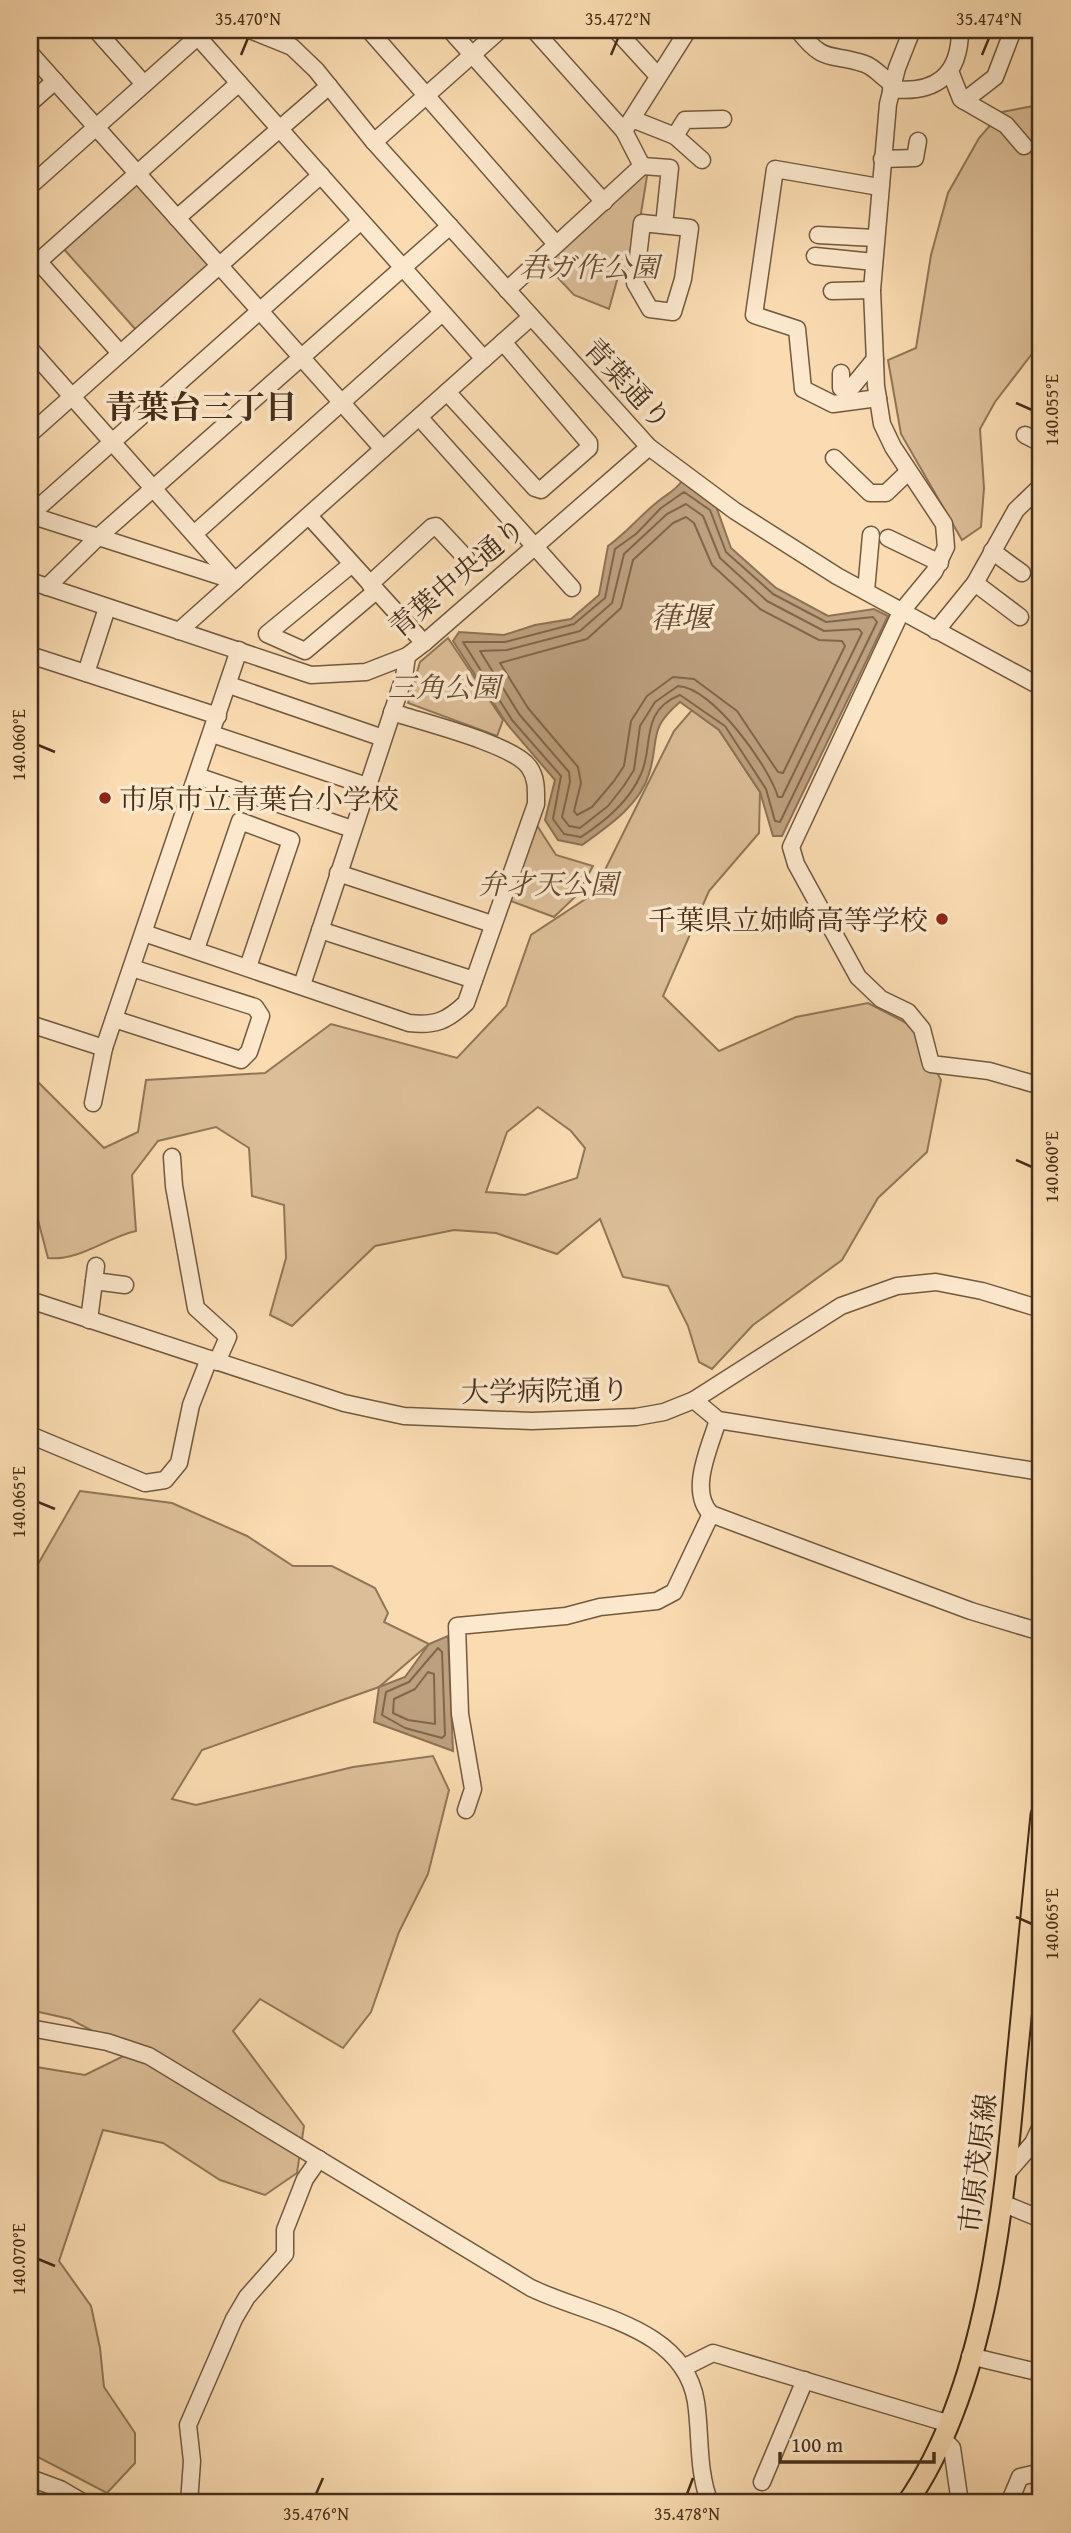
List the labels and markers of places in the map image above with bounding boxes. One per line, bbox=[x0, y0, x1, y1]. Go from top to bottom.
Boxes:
place label: 市原市立青葉台小学校 bbox=[119, 778, 399, 819]
marker: 市原市立青葉台小学校 bbox=[97, 790, 113, 806]
place label: 千葉県立姉崎高等学校 bbox=[648, 899, 928, 940]
marker: 千葉県立姉崎高等学校 bbox=[934, 911, 950, 927]

